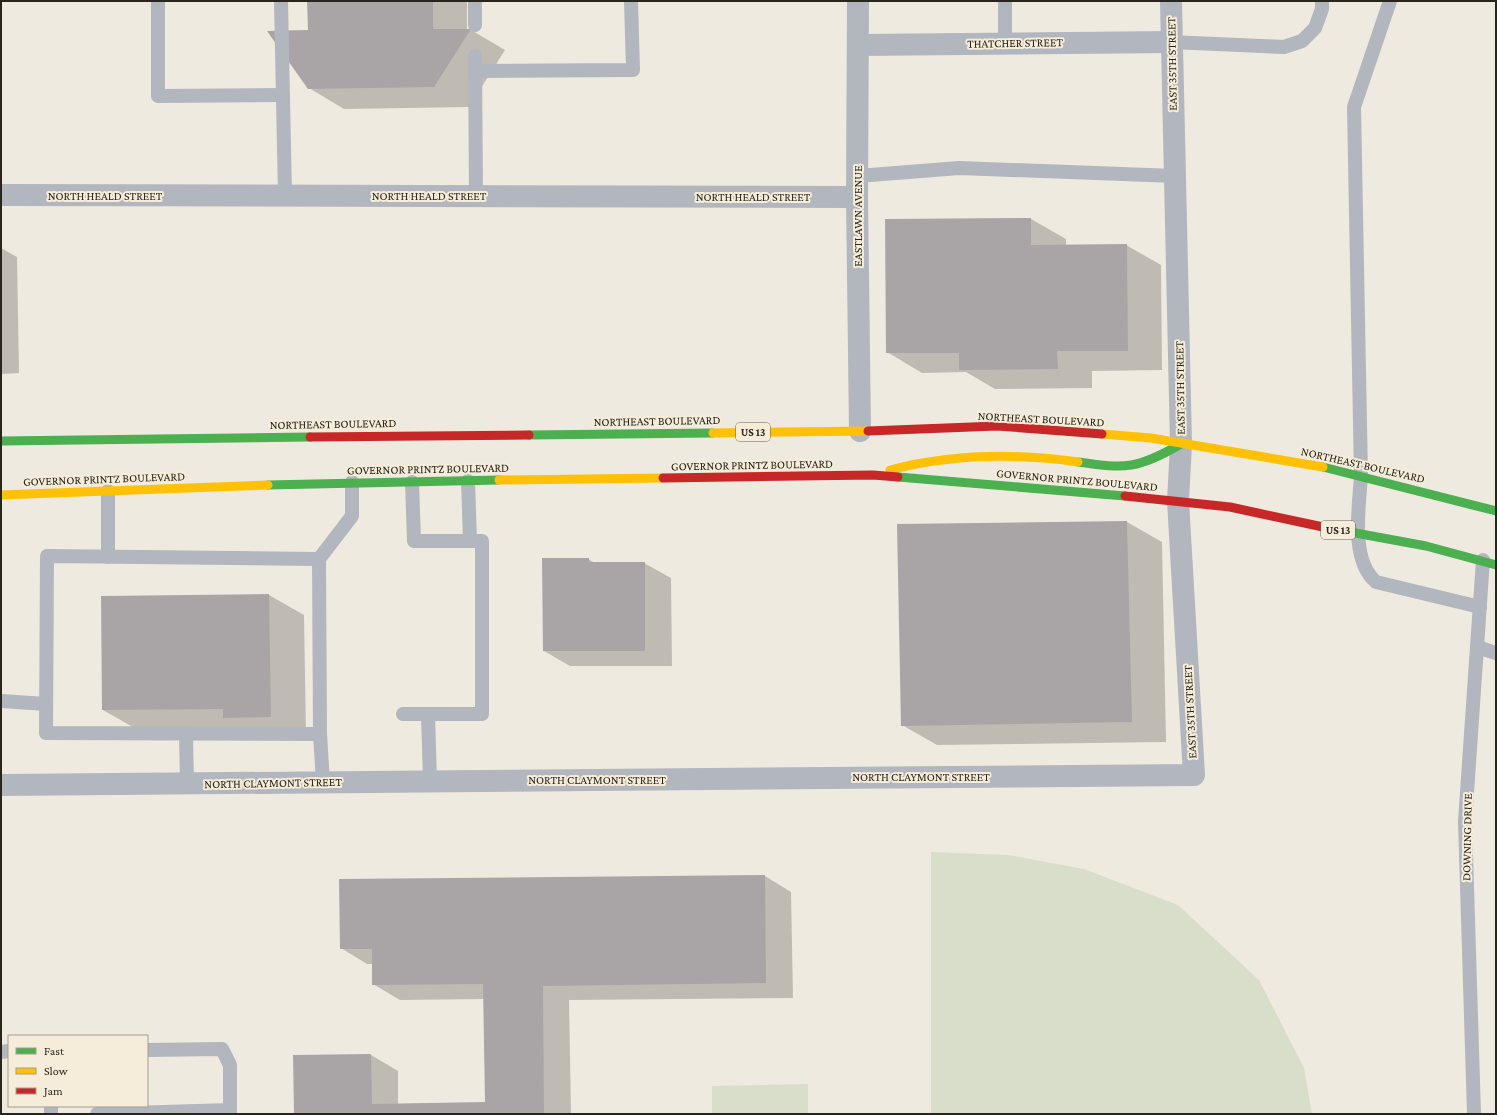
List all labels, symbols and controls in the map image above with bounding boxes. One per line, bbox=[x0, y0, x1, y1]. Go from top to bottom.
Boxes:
street label: EAST 35TH STREET bbox=[1164, 17, 1180, 111]
street label: THATCHER STREET bbox=[967, 35, 1064, 51]
street label: EASTLAWN AVENUE bbox=[851, 165, 865, 267]
street label: NORTH HEALD STREET bbox=[48, 189, 163, 203]
street label: NORTH HEALD STREET bbox=[372, 189, 487, 203]
street label: NORTH HEALD STREET bbox=[696, 190, 811, 204]
street label: EAST 35TH STREET bbox=[1172, 341, 1188, 435]
street label: NORTHEAST BOULEVARD bbox=[977, 409, 1105, 429]
street label: NORTHEAST BOULEVARD bbox=[593, 413, 721, 429]
street label: NORTHEAST BOULEVARD bbox=[269, 416, 397, 432]
road number: US 13 bbox=[736, 423, 770, 441]
street label: NORTHEAST BOULEVARD bbox=[1300, 444, 1426, 486]
street label: GOVERNOR PRINTZ BOULEVARD bbox=[671, 457, 833, 473]
street label: GOVERNOR PRINTZ BOULEVARD bbox=[347, 461, 509, 477]
street label: GOVERNOR PRINTZ BOULEVARD bbox=[996, 466, 1158, 494]
street label: GOVERNOR PRINTZ BOULEVARD bbox=[23, 469, 185, 489]
road number: US 13 bbox=[1321, 521, 1355, 539]
street label: EAST 35TH STREET bbox=[1181, 664, 1199, 759]
street label: NORTH CLAYMONT STREET bbox=[852, 770, 990, 784]
street label: NORTH CLAYMONT STREET bbox=[528, 773, 666, 787]
street label: NORTH CLAYMONT STREET bbox=[204, 775, 342, 791]
street label: DOWNING DRIVE bbox=[1459, 793, 1475, 881]
legend bbox=[8, 1035, 148, 1107]
text: Fast bbox=[44, 1044, 65, 1058]
text: Slow bbox=[44, 1064, 68, 1078]
text: Jam bbox=[43, 1084, 63, 1098]

